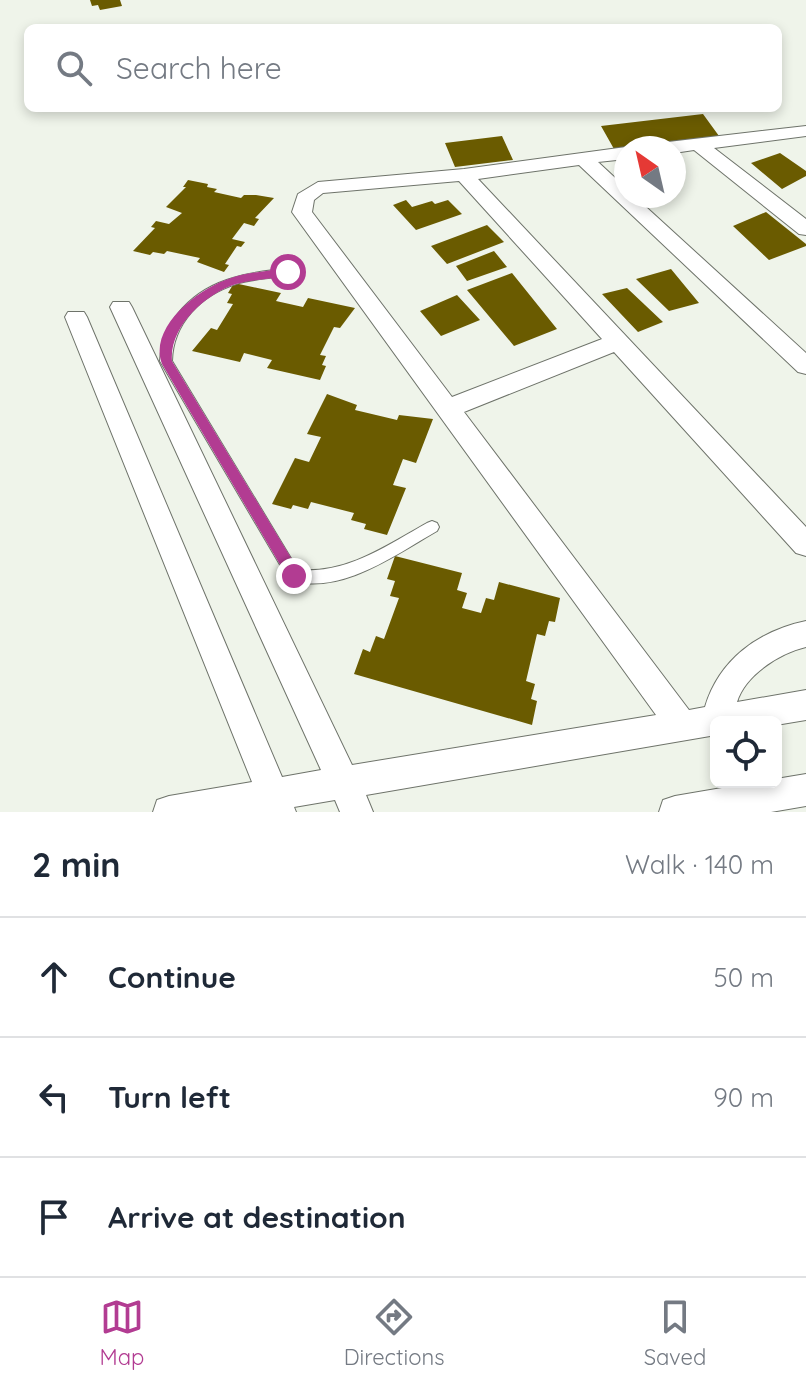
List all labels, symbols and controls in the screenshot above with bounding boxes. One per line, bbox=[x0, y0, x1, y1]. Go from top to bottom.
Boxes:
search box bbox=[24, 24, 782, 112]
icon: search bbox=[52, 46, 96, 90]
text: Search here bbox=[116, 49, 282, 87]
north arrow bbox=[614, 136, 686, 208]
route start bbox=[270, 254, 306, 290]
route end bbox=[276, 558, 312, 594]
map controls bbox=[710, 716, 782, 788]
button: locate bbox=[710, 716, 782, 788]
text: 2 min bbox=[32, 843, 121, 886]
text: Walk · 140 m bbox=[625, 848, 774, 881]
icon: ahead bbox=[32, 955, 76, 999]
text: Continue bbox=[108, 958, 236, 996]
text: 50 m bbox=[714, 961, 774, 994]
icon: left bbox=[32, 1075, 76, 1119]
text: Turn left bbox=[108, 1078, 231, 1116]
text: 90 m bbox=[713, 1081, 774, 1114]
icon: arrive bbox=[32, 1195, 76, 1239]
text: Arrive at destination bbox=[108, 1198, 406, 1236]
tab: Map bbox=[100, 1295, 144, 1371]
tab: Directions bbox=[344, 1295, 444, 1371]
tab: Saved bbox=[644, 1295, 706, 1371]

